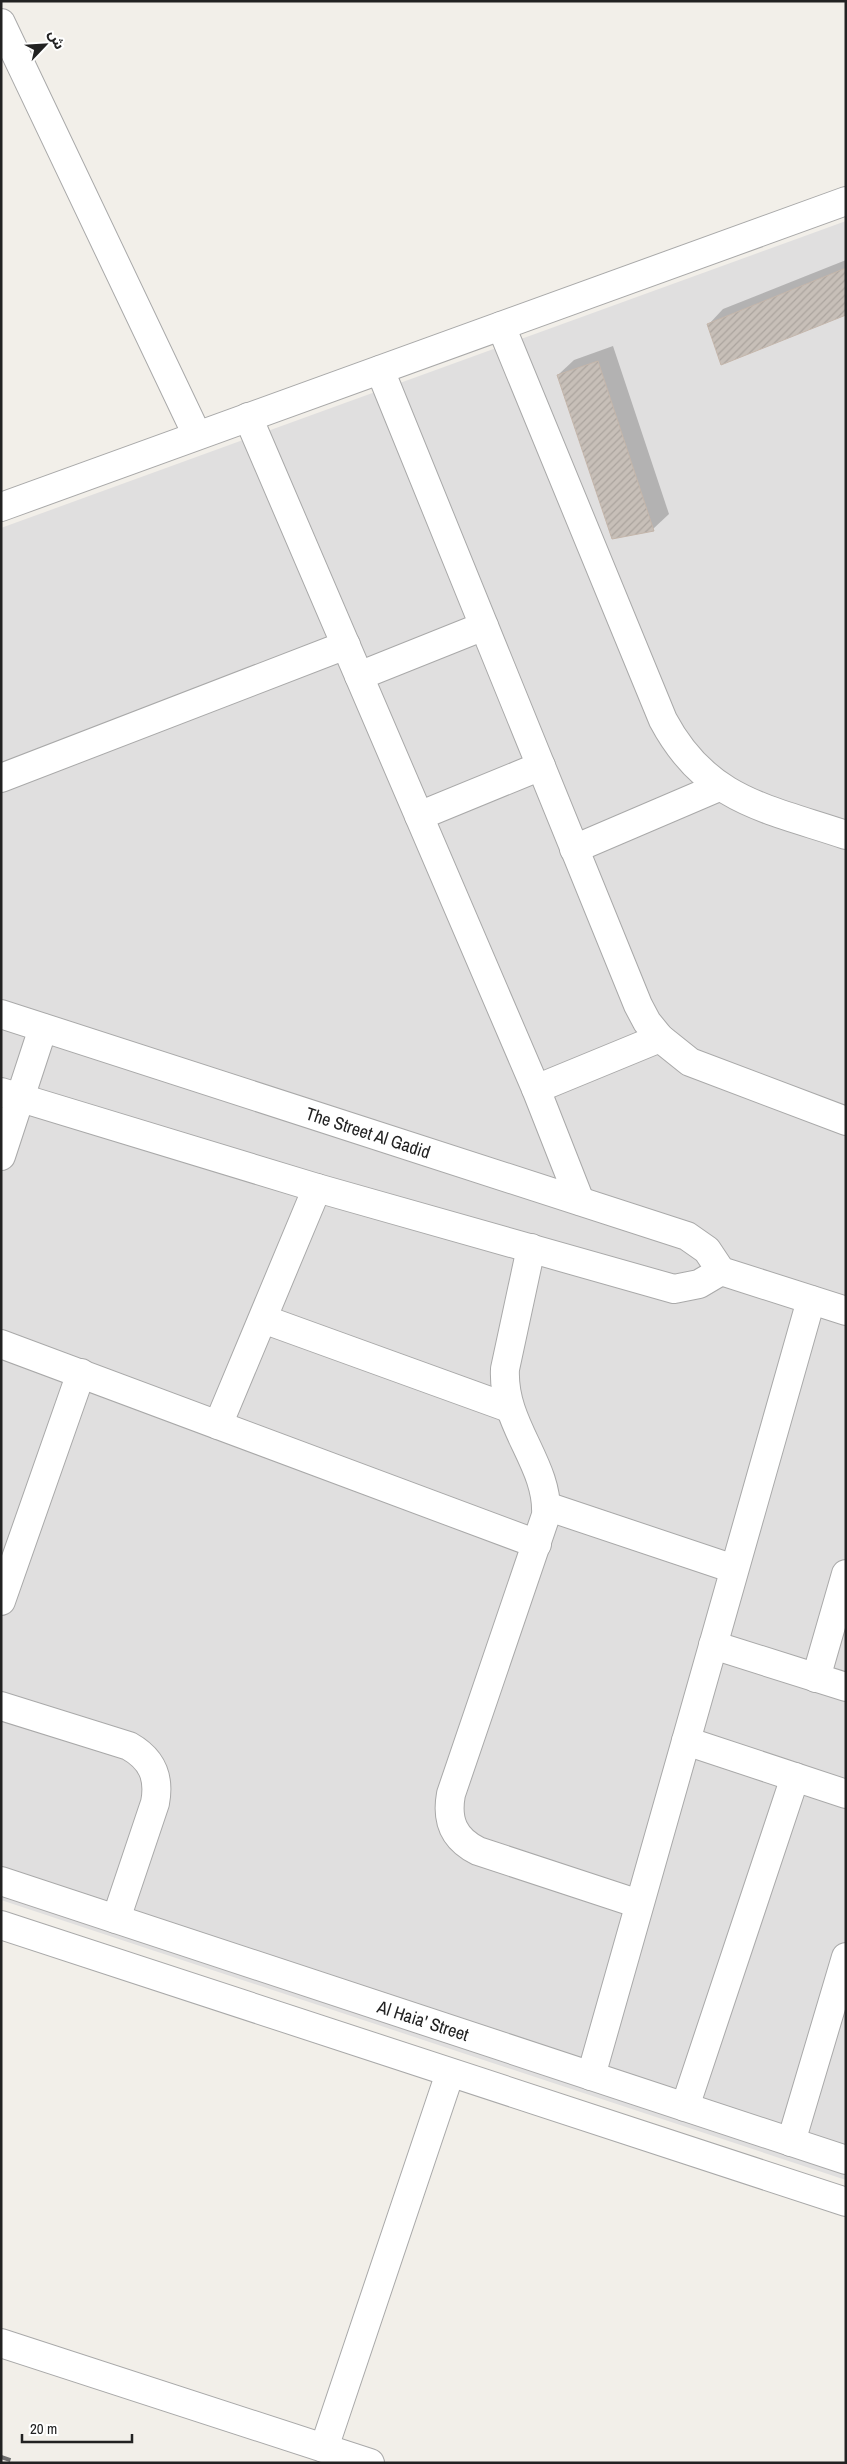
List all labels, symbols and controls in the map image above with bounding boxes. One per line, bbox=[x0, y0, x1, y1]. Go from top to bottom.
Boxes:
north arrow bbox=[20, 20, 70, 70]
text: ش bbox=[45, 27, 69, 52]
street label: The Street Al Gadid bbox=[303, 1101, 434, 1164]
street label: Al Haia' Street bbox=[373, 1994, 472, 2047]
scale bar bbox=[22, 2412, 132, 2444]
text: 20 m bbox=[30, 2418, 57, 2439]

